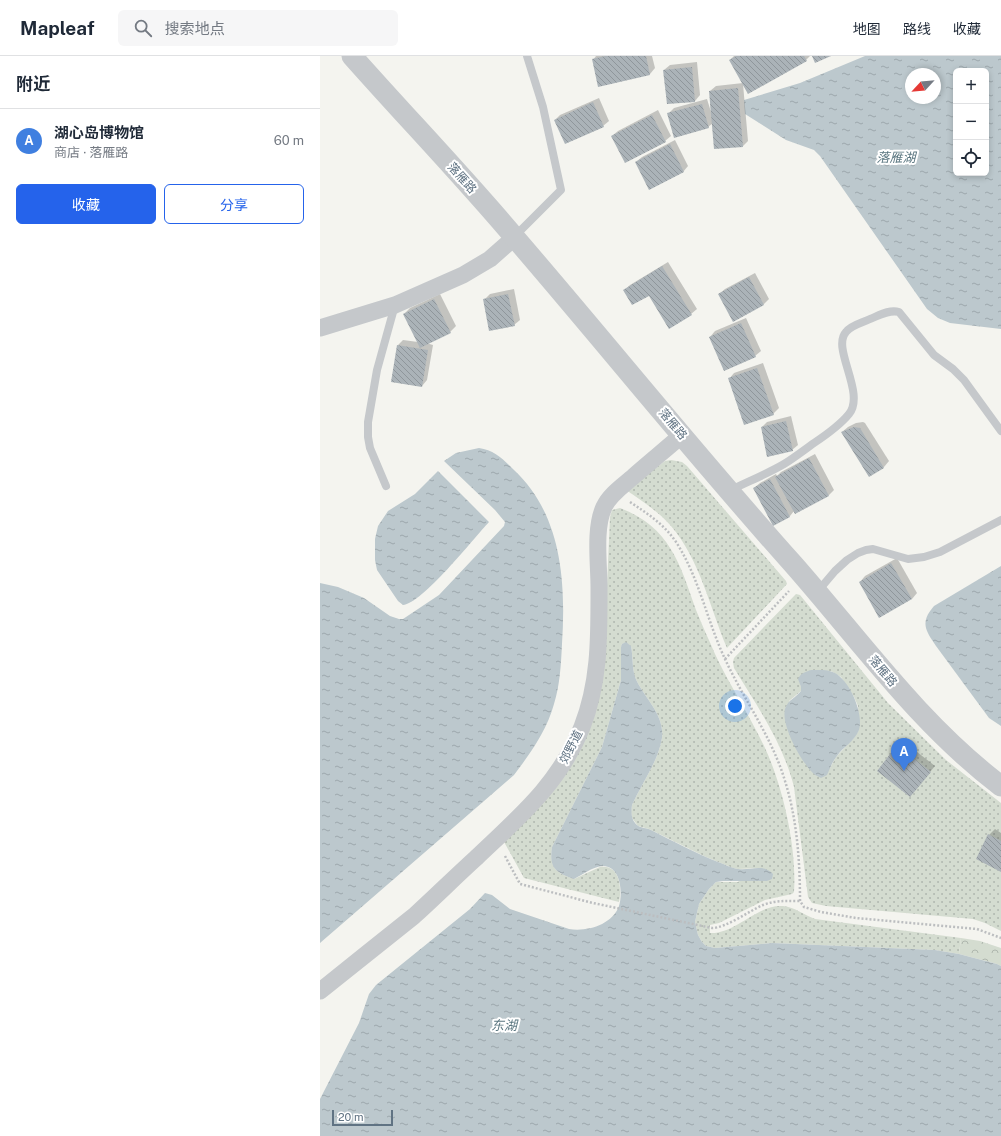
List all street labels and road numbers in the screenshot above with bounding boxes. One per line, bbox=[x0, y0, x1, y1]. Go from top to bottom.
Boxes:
street label: 落雁路 bbox=[445, 160, 479, 196]
street label: 落雁路 bbox=[656, 406, 690, 442]
street label: 落雁路 bbox=[866, 653, 900, 689]
street label: 郊野道 bbox=[557, 728, 585, 766]

